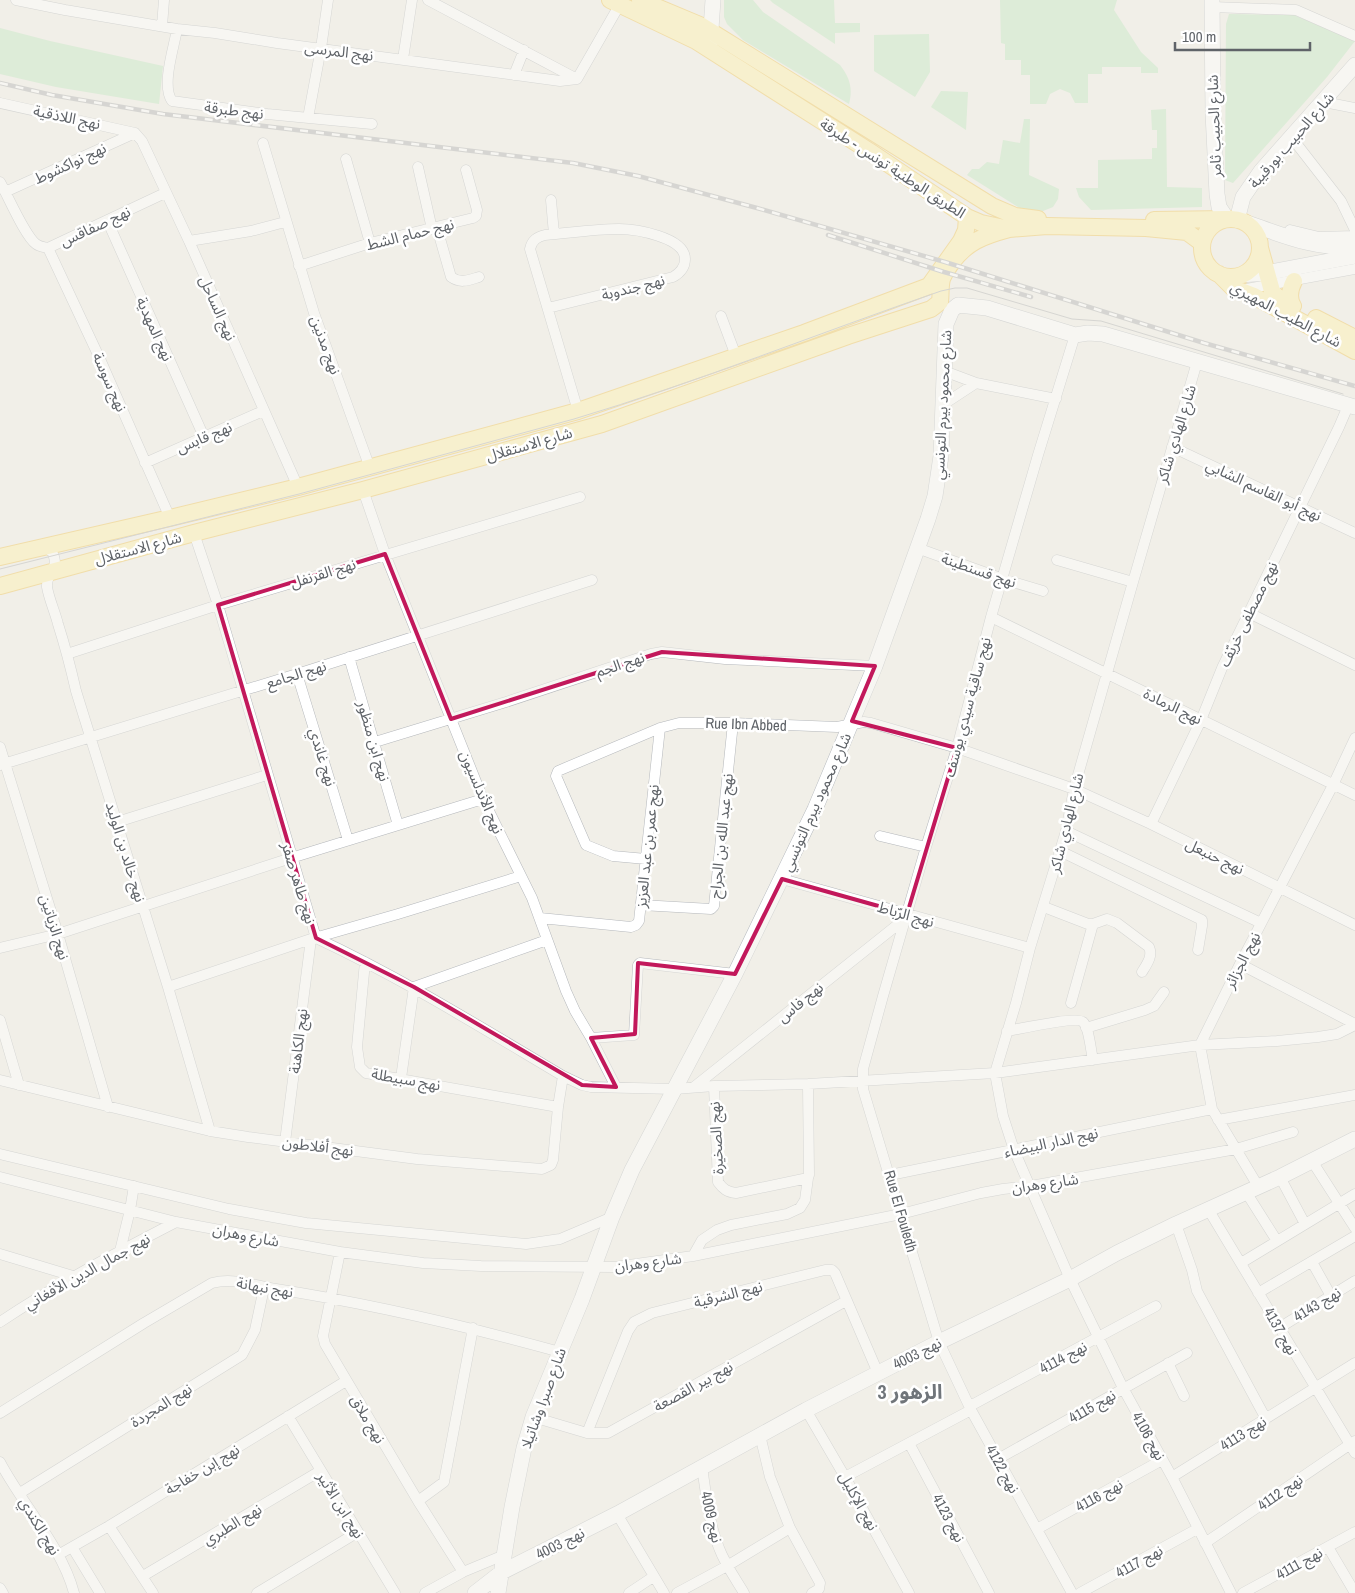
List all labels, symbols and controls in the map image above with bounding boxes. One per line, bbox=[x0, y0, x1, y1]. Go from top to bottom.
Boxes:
scale bar bbox=[1175, 20, 1310, 52]
text: 100 m bbox=[1182, 26, 1216, 47]
street label: نهج المرسى bbox=[303, 36, 375, 68]
street label: شارع الحبيب ثامر bbox=[1202, 74, 1228, 179]
street label: شارع الحبيب بورقيبة bbox=[1243, 87, 1340, 194]
street label: نهج طبرقة bbox=[203, 96, 265, 126]
street label: نهج اللاذقية bbox=[31, 100, 102, 136]
street label: الطريق الوطنية تونس - طبرقة bbox=[816, 113, 970, 223]
street label: نهج نواكشوط bbox=[31, 137, 110, 191]
street label: نهج صفاقس bbox=[56, 200, 135, 253]
street label: نهج حمام الشط bbox=[364, 213, 457, 257]
street label: نهج جندوبة bbox=[599, 269, 667, 307]
street label: نهج الساحل bbox=[193, 272, 242, 345]
street label: شارع الطيب المهيري bbox=[1226, 276, 1345, 354]
street label: نهج المهدية bbox=[130, 294, 178, 365]
street label: نهج مدنين bbox=[304, 313, 346, 378]
street label: شارع محمود بيرم التونسي bbox=[928, 329, 958, 481]
street label: نهج سوسة bbox=[86, 349, 132, 416]
street label: شارع الهادي شاكر bbox=[1151, 382, 1203, 488]
street label: نهج قابس bbox=[173, 416, 236, 460]
street label: شارع الاستقلال bbox=[483, 422, 576, 468]
street label: نهج أبو القاسم الشابي bbox=[1202, 454, 1325, 528]
street label: شارع الاستقلال bbox=[92, 526, 185, 572]
street label: نهج قسنطينة bbox=[938, 547, 1019, 595]
street label: نهج القرنفل bbox=[288, 553, 359, 595]
street label: نهج مصطفى خريّف bbox=[1213, 558, 1284, 671]
street label: نهج ساقية سيدي يوسف bbox=[938, 635, 998, 780]
street label: نهج الجم bbox=[593, 646, 648, 684]
street label: نهج الجامع bbox=[263, 655, 329, 695]
street label: نهج الرمادة bbox=[1139, 683, 1206, 731]
street label: نهج ابن منظور bbox=[350, 697, 396, 784]
street label: Rue Ibn Abbed bbox=[705, 712, 787, 736]
street label: نهج غاندي bbox=[302, 725, 342, 789]
street label: شارع محمود بيرم التونسي bbox=[776, 729, 858, 876]
street label: نهج الأندلسيون bbox=[453, 747, 509, 838]
street label: شارع الهادي شاكر bbox=[1043, 771, 1091, 877]
street label: نهج عبد الله بن الجراح bbox=[704, 772, 740, 900]
street label: نهج عمر بن عبد العزيز bbox=[630, 783, 666, 910]
street label: نهج خالد بن الوليد bbox=[99, 799, 151, 905]
street label: نهج حنبعل bbox=[1181, 833, 1248, 881]
street label: نهج طاهر صفر bbox=[274, 839, 321, 927]
street label: نهج الزياتين bbox=[33, 892, 75, 963]
street label: نهج الرّباط bbox=[875, 896, 937, 934]
street label: نهج الجزائر bbox=[1218, 928, 1267, 994]
street label: نهج فاس bbox=[772, 977, 829, 1029]
street label: نهج الكاهنة bbox=[284, 1007, 314, 1075]
street label: نهج سبيطلة bbox=[369, 1063, 442, 1097]
street label: نهج الصخيرة bbox=[704, 1101, 730, 1175]
street label: نهج الدار البيضاء bbox=[1002, 1122, 1100, 1164]
street label: نهج أفلاطون bbox=[281, 1131, 355, 1163]
street label: Rue El Fouledh bbox=[879, 1168, 923, 1254]
street label: شارع وهران bbox=[1010, 1168, 1080, 1200]
street label: شارع وهران bbox=[211, 1218, 281, 1254]
street label: نهج جمال الدين الأفغاني bbox=[20, 1228, 155, 1316]
street label: شارع وهران bbox=[613, 1247, 683, 1279]
street label: نهج نبهانة bbox=[235, 1272, 295, 1304]
street label: نهج الشرقية bbox=[691, 1275, 765, 1315]
street label: نهج 4143 bbox=[1289, 1282, 1346, 1328]
street label: نهج 4137 bbox=[1257, 1303, 1303, 1360]
street label: نهج 4003 bbox=[889, 1332, 946, 1376]
street label: نهج 4114 bbox=[1035, 1336, 1092, 1380]
street label: شارع صبرا وشاتيلا bbox=[515, 1344, 573, 1452]
street label: نهج بير القصعة bbox=[649, 1355, 738, 1418]
street label: نهج المجردة bbox=[126, 1378, 197, 1434]
district label: الزهور 3 bbox=[878, 1378, 942, 1405]
street label: نهج 4115 bbox=[1065, 1384, 1120, 1430]
street label: نهج ملاق bbox=[344, 1391, 391, 1448]
street label: نهج 4106 bbox=[1125, 1408, 1171, 1465]
street label: نهج 4113 bbox=[1216, 1411, 1271, 1457]
street label: نهج إبن خفاجة bbox=[161, 1439, 244, 1501]
street label: نهج 4122 bbox=[979, 1441, 1025, 1498]
street label: نهج ابن الأثير bbox=[310, 1467, 370, 1543]
street label: نهج الإكليل bbox=[832, 1468, 884, 1535]
street label: نهج 4112 bbox=[1253, 1469, 1308, 1517]
street label: نهج 4116 bbox=[1071, 1473, 1127, 1518]
street label: نهج 4009 bbox=[694, 1489, 728, 1545]
street label: نهج 4123 bbox=[926, 1490, 971, 1547]
street label: نهج الكندي bbox=[13, 1493, 66, 1560]
street label: نهج الطبري bbox=[199, 1498, 266, 1552]
street label: نهج 4003 bbox=[532, 1522, 589, 1566]
street label: نهج 4117 bbox=[1111, 1539, 1167, 1584]
street label: نهج 4111 bbox=[1272, 1542, 1327, 1586]

